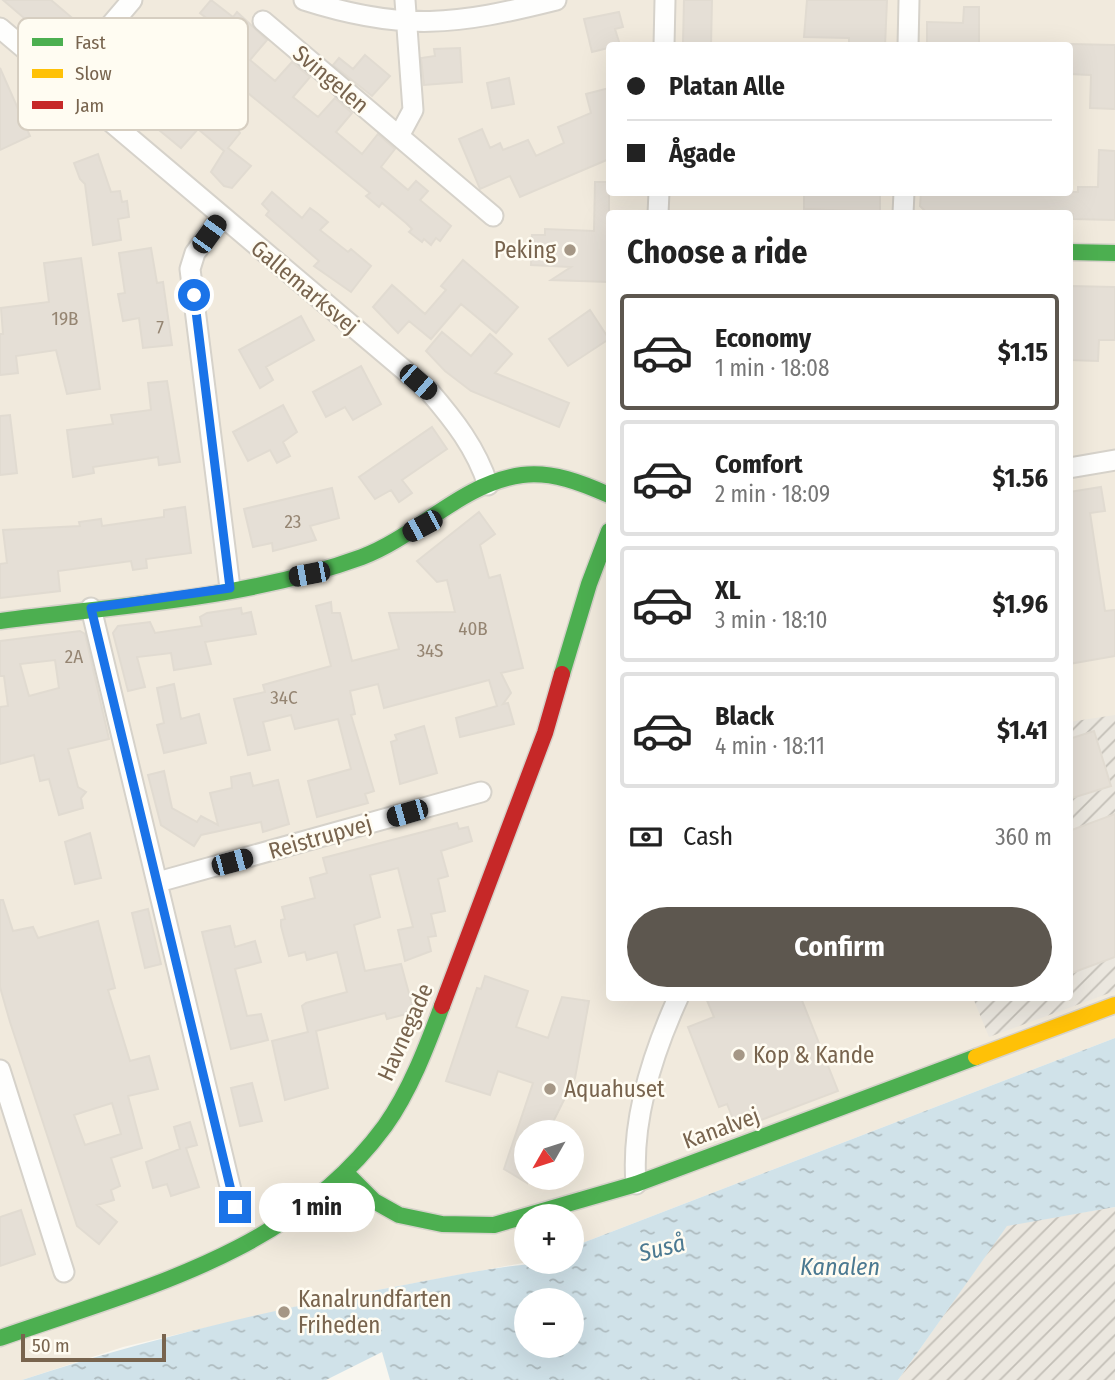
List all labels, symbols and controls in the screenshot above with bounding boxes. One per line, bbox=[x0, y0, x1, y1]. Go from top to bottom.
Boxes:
legend bbox=[18, 18, 248, 130]
text: Fast bbox=[75, 31, 106, 54]
street label: Svingelen bbox=[287, 39, 375, 119]
text: Slow bbox=[75, 62, 112, 85]
text: Platan Alle bbox=[669, 71, 785, 102]
text: Jam bbox=[75, 94, 104, 117]
text: Ågade bbox=[669, 138, 736, 169]
car bbox=[189, 211, 230, 257]
text: Choose a ride bbox=[627, 233, 808, 271]
street label: Gallemarksvej bbox=[245, 234, 365, 340]
place label: Peking bbox=[494, 236, 556, 264]
marker: Peking bbox=[562, 242, 578, 258]
route start bbox=[178, 279, 210, 311]
house number: 19B bbox=[51, 307, 79, 330]
house number: 7 bbox=[156, 316, 164, 339]
icon: car bbox=[631, 321, 694, 384]
text: Economy bbox=[715, 323, 811, 354]
text: $1.15 bbox=[998, 337, 1048, 368]
text: 1 min · 18:08 bbox=[715, 354, 830, 382]
car bbox=[396, 360, 441, 404]
icon: car bbox=[631, 447, 694, 510]
text: Comfort bbox=[715, 449, 803, 480]
text: $1.56 bbox=[992, 463, 1048, 494]
text: 2 min · 18:09 bbox=[715, 480, 830, 508]
car bbox=[399, 507, 446, 545]
house number: 23 bbox=[285, 510, 301, 533]
car bbox=[287, 560, 332, 588]
icon: car bbox=[631, 573, 694, 636]
text: XL bbox=[715, 575, 741, 606]
text: $1.96 bbox=[993, 589, 1048, 620]
text: 3 min · 18:10 bbox=[715, 606, 827, 634]
house number: 40B bbox=[458, 617, 488, 640]
house number: 34S bbox=[417, 639, 443, 662]
house number: 2A bbox=[65, 645, 83, 668]
house number: 34C bbox=[270, 686, 298, 709]
icon: car bbox=[631, 699, 694, 762]
text: Black bbox=[715, 701, 774, 732]
text: $1.41 bbox=[997, 715, 1048, 746]
text: 4 min · 18:11 bbox=[715, 732, 825, 760]
car bbox=[384, 797, 431, 829]
street label: Reistrupvej bbox=[265, 809, 375, 865]
icon: cash bbox=[627, 818, 665, 856]
text: Cash bbox=[683, 821, 733, 852]
text: 360 m bbox=[995, 823, 1052, 851]
car bbox=[209, 846, 256, 878]
button: Confirm bbox=[627, 907, 1052, 987]
street label: Havnegade bbox=[371, 979, 439, 1085]
place label: Kop & Kande bbox=[753, 1041, 874, 1069]
marker: Kop & Kande bbox=[731, 1047, 747, 1063]
place label: Aquahuset bbox=[564, 1075, 665, 1103]
marker: Aquahuset bbox=[542, 1081, 558, 1097]
street label: Kanalvej bbox=[679, 1101, 763, 1155]
north arrow bbox=[514, 1120, 584, 1190]
map controls bbox=[514, 1120, 584, 1358]
callout: 1 min bbox=[260, 1182, 375, 1232]
route end bbox=[219, 1191, 251, 1223]
text: 1 min bbox=[292, 1193, 342, 1221]
button: + bbox=[514, 1204, 584, 1274]
water label: Suså bbox=[635, 1229, 688, 1267]
water label: Kanalen bbox=[800, 1253, 880, 1281]
place label: Kanalrundfarten Friheden bbox=[298, 1285, 452, 1339]
button: − bbox=[514, 1288, 584, 1358]
marker: Kanalrundfarten Friheden bbox=[276, 1304, 292, 1320]
scale bar bbox=[21, 1331, 166, 1363]
text: 50 m bbox=[32, 1334, 70, 1357]

